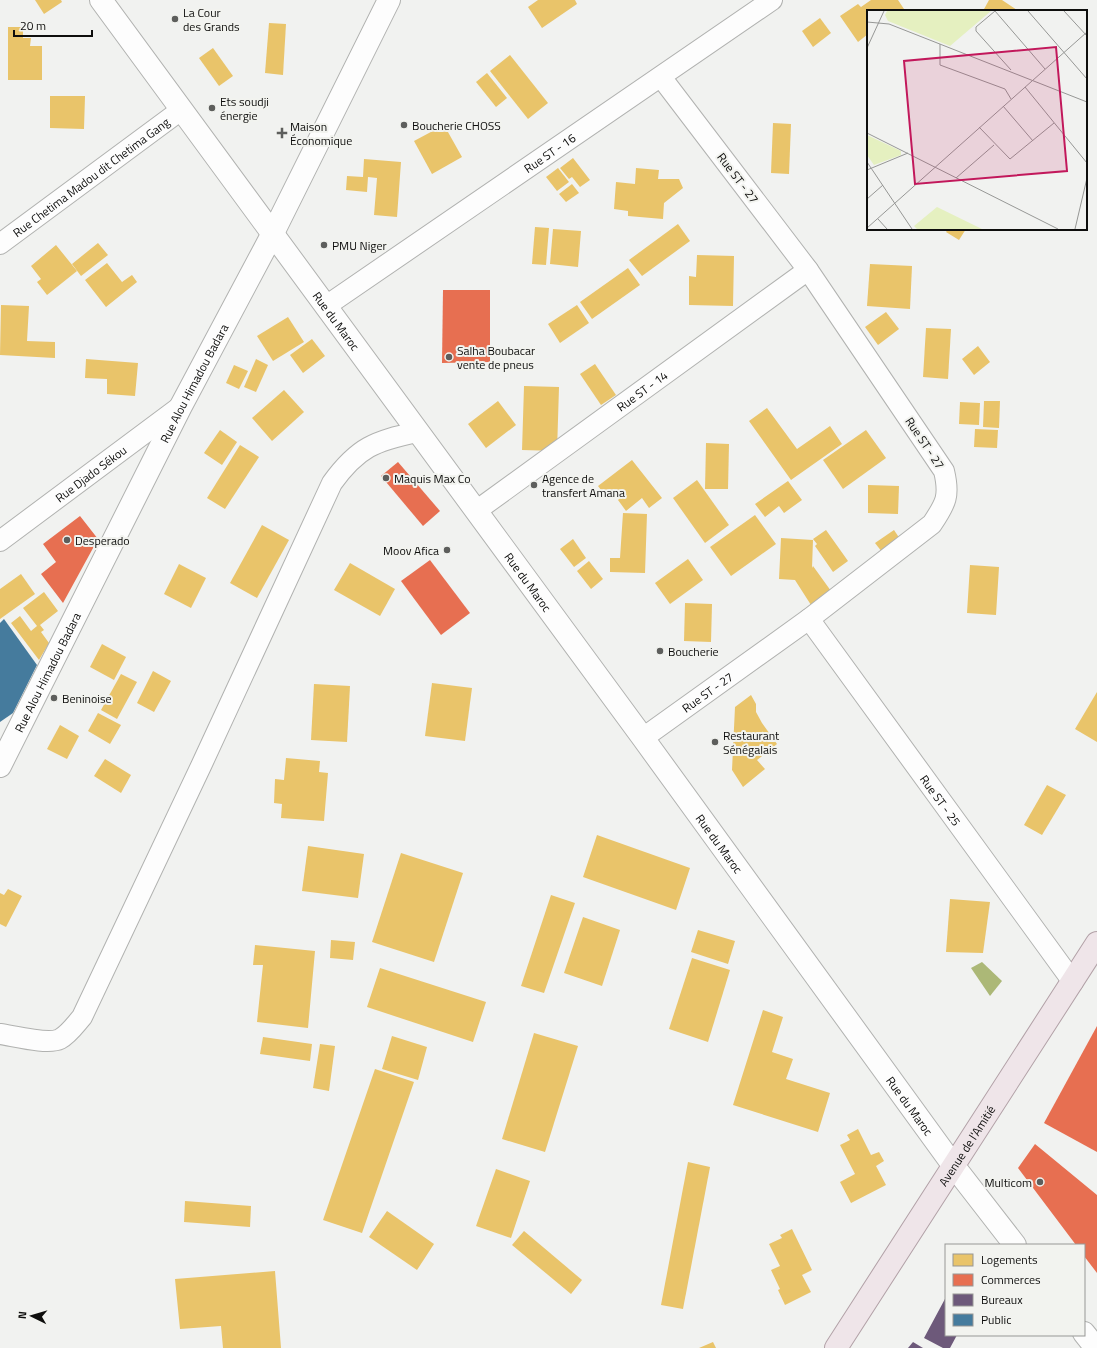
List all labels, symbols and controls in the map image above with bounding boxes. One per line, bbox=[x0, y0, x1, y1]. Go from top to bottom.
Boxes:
place label: La Cour des Grands bbox=[183, 3, 240, 36]
inset map bbox=[867, 10, 1087, 230]
scale bar bbox=[14, 12, 92, 38]
marker: La Cour des Grands bbox=[170, 14, 180, 24]
text: 20 m bbox=[20, 16, 46, 35]
place label: Ets soudji énergie bbox=[220, 92, 269, 125]
marker: Ets soudji énergie bbox=[207, 103, 217, 113]
street label: Rue Chetima Madou dit Chetima Gang bbox=[8, 112, 173, 241]
place label: Boucherie CHOSS bbox=[412, 116, 501, 135]
place label: Maison Économique bbox=[290, 117, 352, 150]
marker: Boucherie CHOSS bbox=[399, 120, 409, 130]
marker: Maison Économique bbox=[277, 128, 287, 138]
street label: Rue ST - 16 bbox=[520, 128, 579, 177]
street label: Rue ST - 27 bbox=[713, 149, 763, 207]
place label: PMU Niger bbox=[332, 236, 387, 255]
marker: PMU Niger bbox=[319, 240, 329, 250]
street label: Rue du Maroc bbox=[308, 287, 365, 354]
street label: Rue Alou Himadou Badara bbox=[155, 320, 233, 446]
place label: Salha Boubacar vente de pneus bbox=[457, 341, 535, 374]
marker: Salha Boubacar vente de pneus bbox=[444, 352, 454, 362]
street label: Rue ST - 14 bbox=[612, 365, 672, 416]
street label: Rue ST - 27 bbox=[901, 413, 949, 473]
street label: Rue Djado Sékou bbox=[51, 440, 130, 506]
place label: Maquis Max Co bbox=[394, 469, 471, 488]
place label: Agence de transfert Amana bbox=[542, 469, 625, 502]
marker: Maquis Max Co bbox=[381, 473, 391, 483]
marker: Agence de transfert Amana bbox=[529, 480, 539, 490]
place label: Desperado bbox=[75, 531, 130, 550]
marker: Desperado bbox=[62, 535, 72, 545]
place label: Moov Afica bbox=[383, 541, 439, 560]
marker: Moov Afica bbox=[442, 545, 452, 555]
street label: Rue du Maroc bbox=[500, 548, 557, 616]
street label: Rue Alou Himadou Badara bbox=[9, 609, 85, 736]
place label: Boucherie bbox=[668, 642, 719, 661]
marker: Boucherie bbox=[655, 646, 665, 656]
street label: Rue ST - 27 bbox=[678, 667, 737, 717]
place label: Beninoise bbox=[62, 689, 112, 708]
marker: Beninoise bbox=[49, 693, 59, 703]
place label: Restaurant Sénégalais bbox=[723, 726, 780, 759]
marker: Restaurant Sénégalais bbox=[710, 737, 720, 747]
street label: Rue ST - 25 bbox=[916, 771, 966, 830]
street label: Rue du Maroc bbox=[691, 810, 748, 877]
street label: Rue du Maroc bbox=[882, 1072, 938, 1139]
street label: Avenue de l'Amitié bbox=[933, 1101, 1000, 1190]
place label: Multicom bbox=[984, 1173, 1032, 1192]
marker: Multicom bbox=[1035, 1177, 1045, 1187]
legend bbox=[945, 1244, 1085, 1336]
text: Logements bbox=[981, 1250, 1038, 1269]
text: Commerces bbox=[981, 1270, 1041, 1289]
text: Bureaux bbox=[981, 1290, 1023, 1309]
north arrow bbox=[12, 1296, 52, 1336]
text: Public bbox=[981, 1310, 1011, 1329]
text: N bbox=[14, 1311, 30, 1320]

